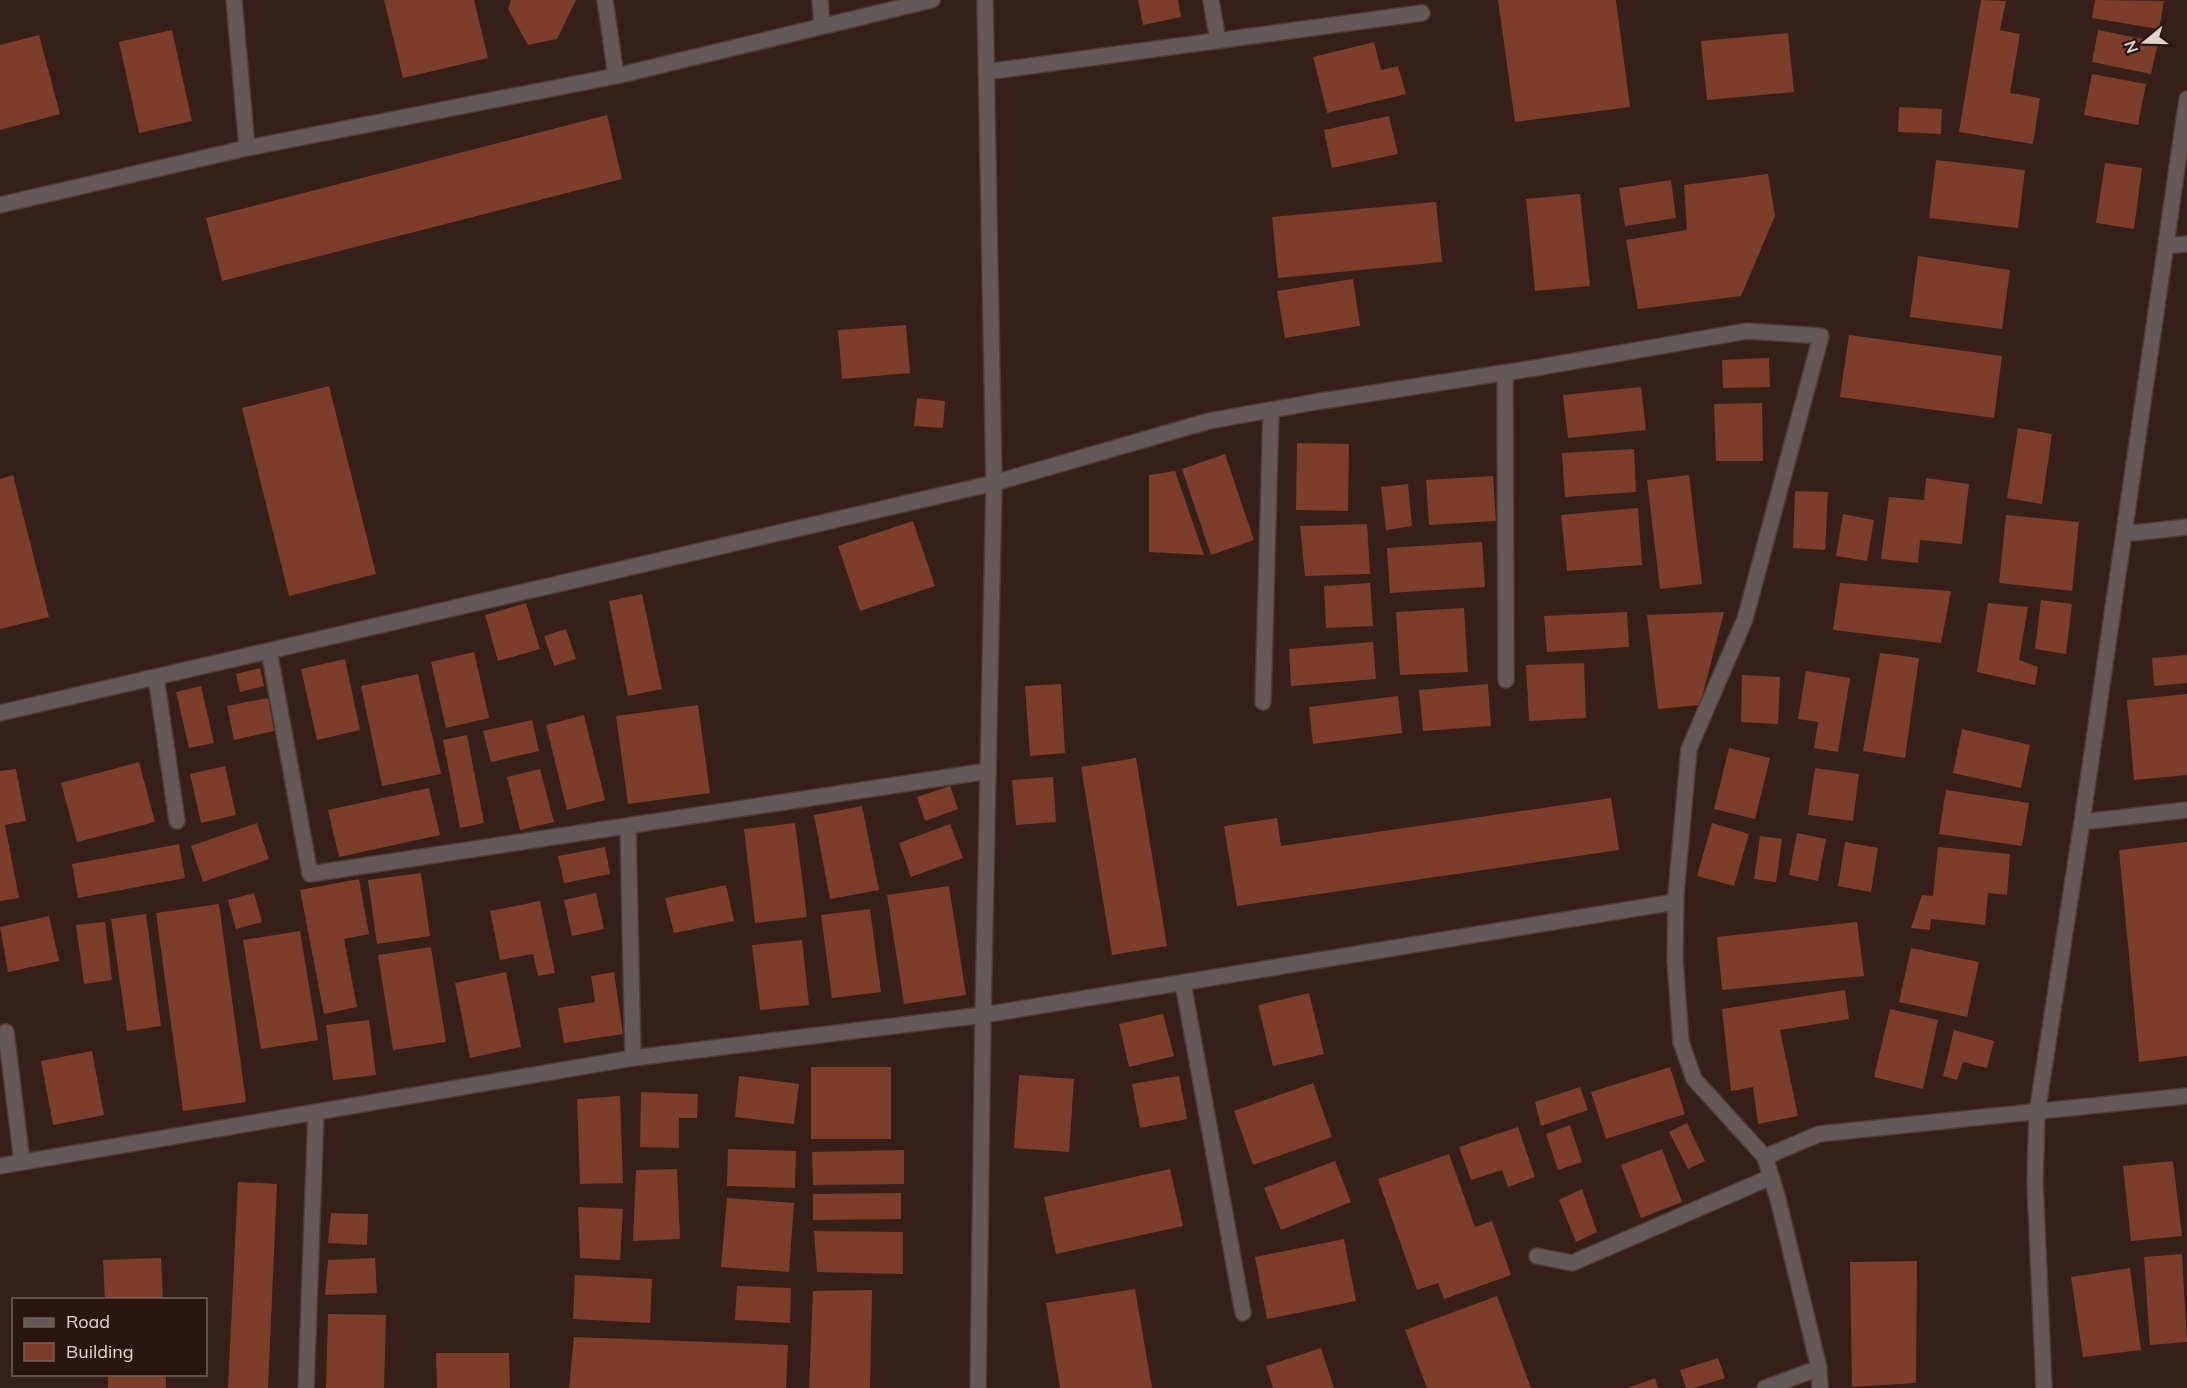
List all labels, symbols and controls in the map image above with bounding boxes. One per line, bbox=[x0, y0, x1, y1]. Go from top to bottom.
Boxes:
north arrow bbox=[2115, 12, 2175, 72]
text: N bbox=[2119, 38, 2142, 56]
legend bbox=[12, 1298, 207, 1376]
text: Road bbox=[66, 1310, 110, 1333]
text: Building bbox=[66, 1340, 134, 1363]

